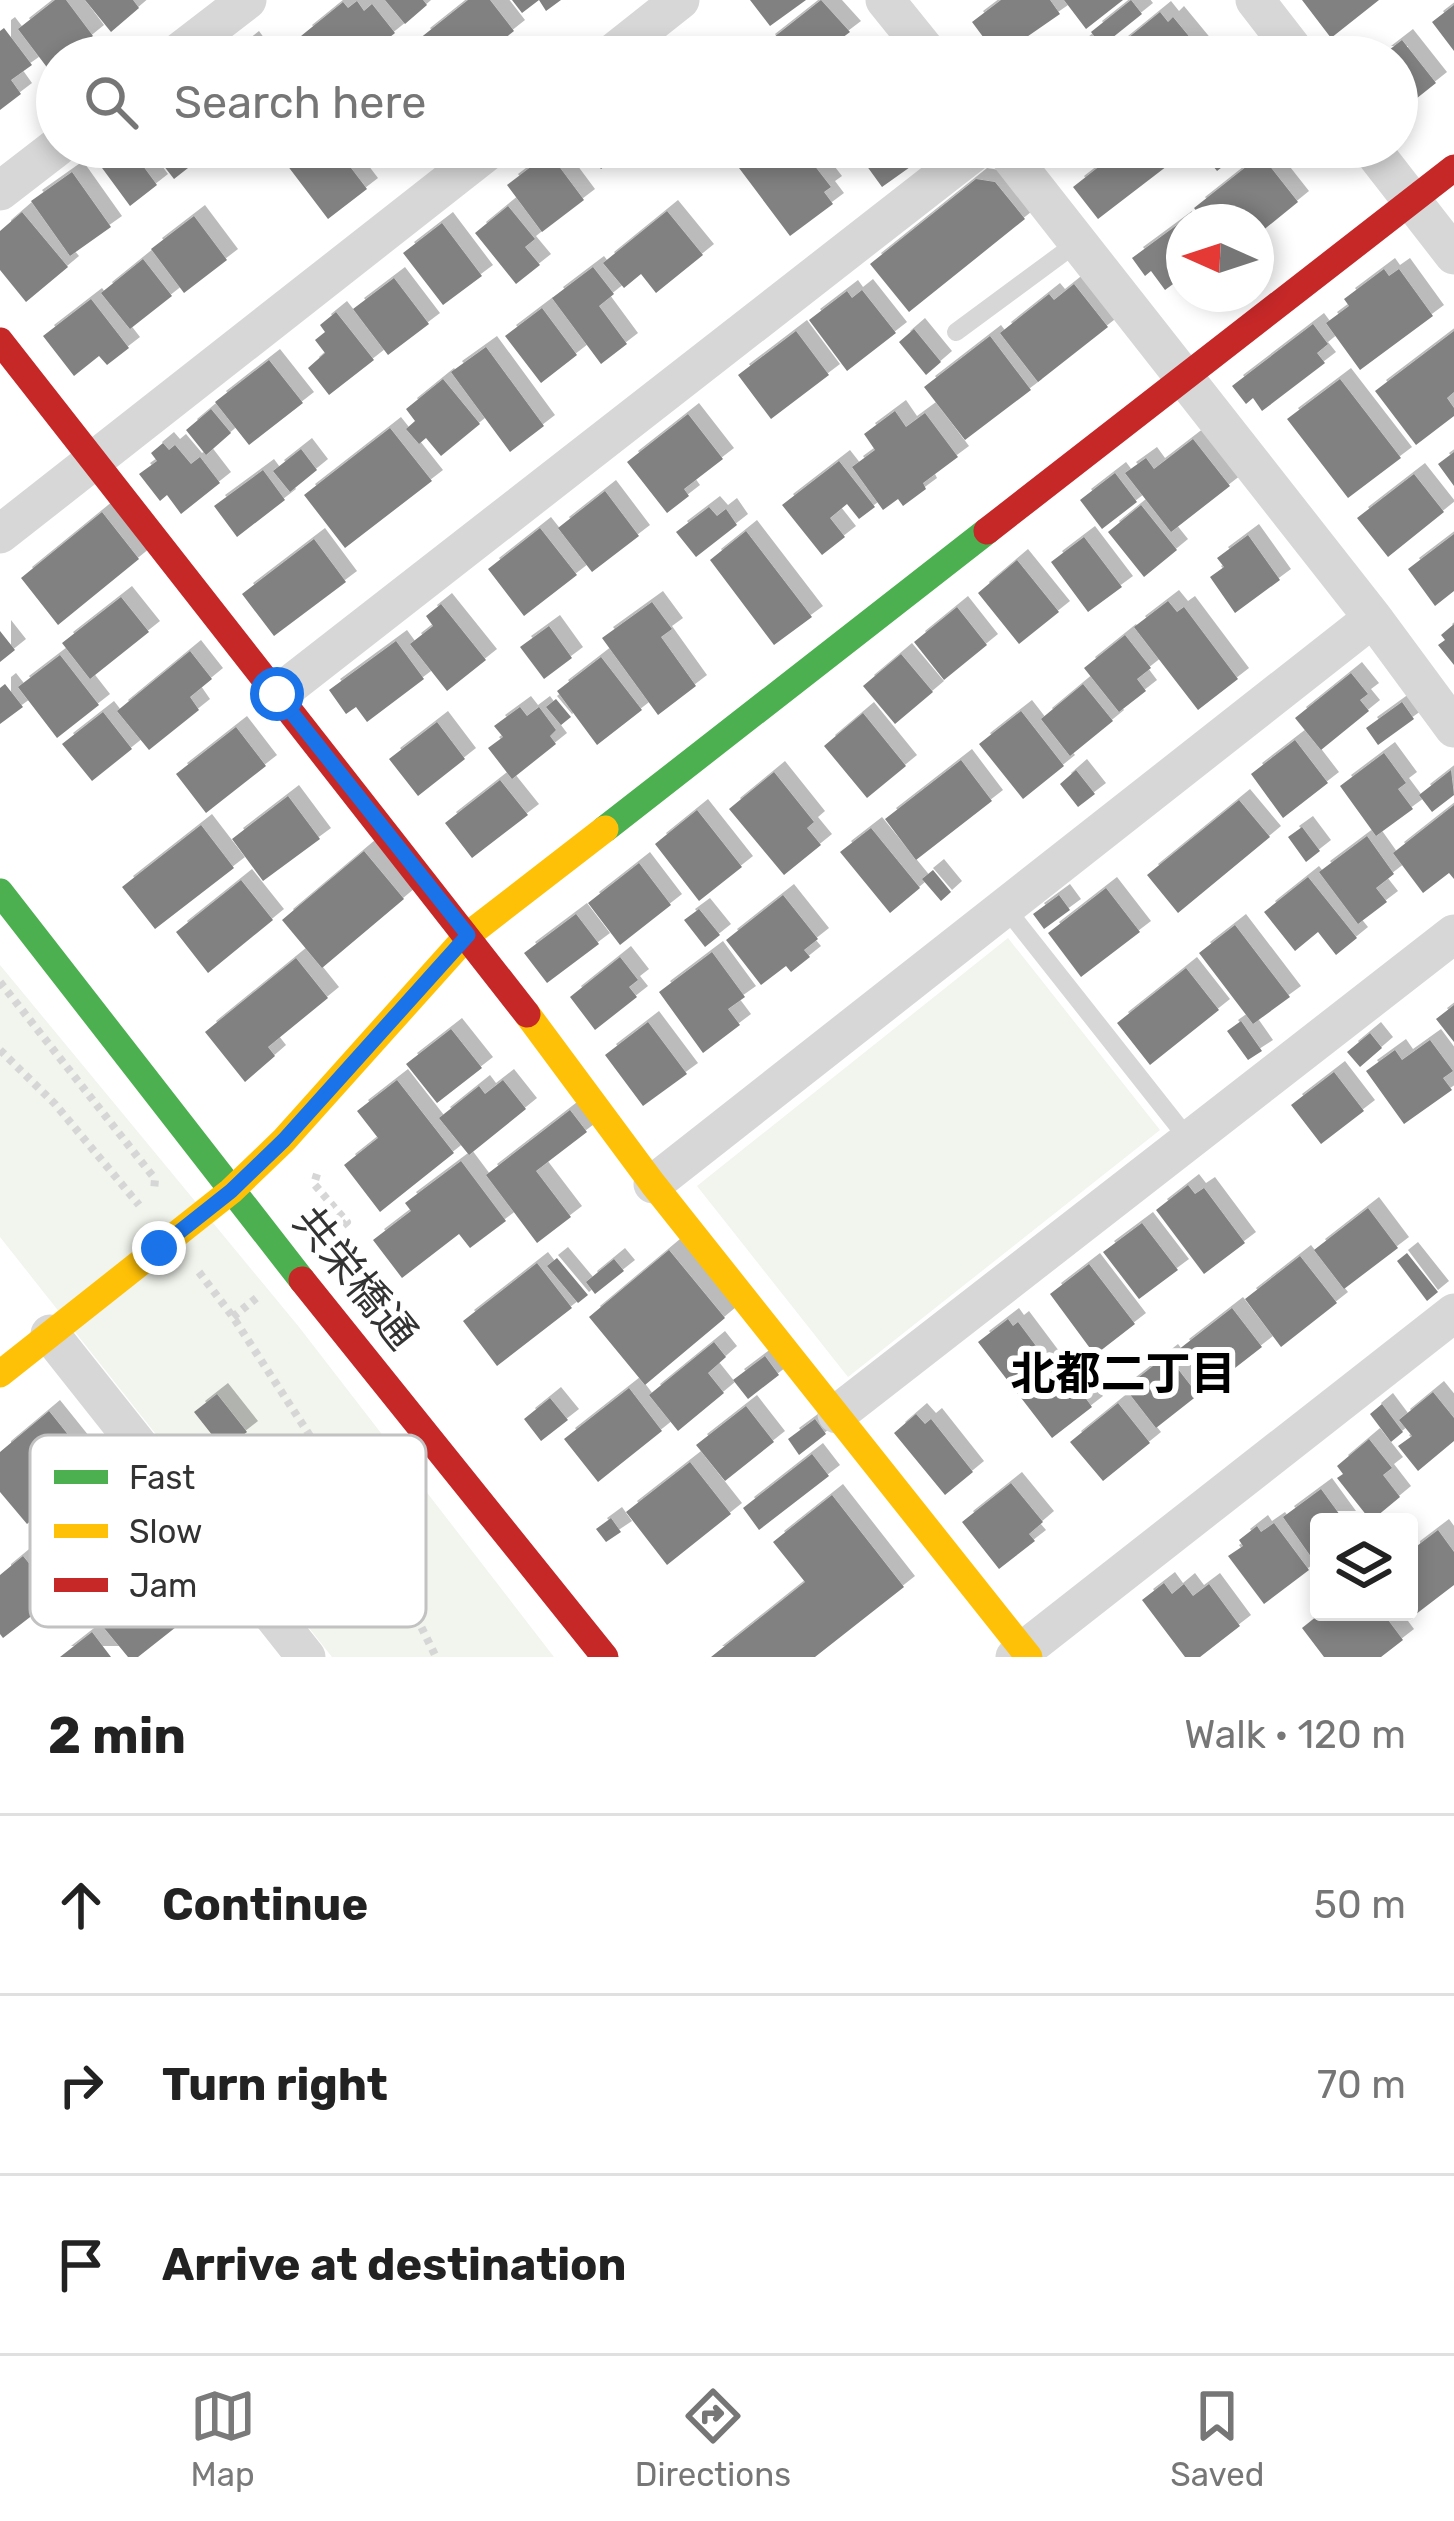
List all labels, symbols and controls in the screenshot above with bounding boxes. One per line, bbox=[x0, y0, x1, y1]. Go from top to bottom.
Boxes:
search box bbox=[36, 36, 1418, 168]
icon: search bbox=[78, 69, 144, 135]
text: Search here bbox=[174, 76, 426, 129]
north arrow bbox=[1166, 204, 1274, 312]
route start bbox=[250, 667, 304, 721]
street label: 共栄橋通 bbox=[283, 1197, 427, 1359]
route end bbox=[132, 1221, 186, 1275]
district label: 北都二丁目 bbox=[1010, 1347, 1236, 1400]
legend bbox=[30, 1435, 426, 1627]
text: Fast bbox=[129, 1458, 195, 1497]
text: Slow bbox=[129, 1512, 203, 1551]
map controls bbox=[1310, 1513, 1418, 1621]
button: layers bbox=[1310, 1513, 1418, 1621]
text: Jam bbox=[129, 1566, 197, 1605]
text: 2 min bbox=[48, 1705, 186, 1766]
text: Walk · 120 m bbox=[1184, 1712, 1406, 1758]
icon: ahead bbox=[48, 1872, 114, 1938]
text: Continue bbox=[162, 1878, 368, 1931]
text: 50 m bbox=[1314, 1882, 1406, 1928]
icon: right bbox=[48, 2052, 114, 2118]
text: Turn right bbox=[162, 2058, 388, 2111]
text: 70 m bbox=[1317, 2062, 1406, 2108]
icon: arrive bbox=[48, 2232, 114, 2298]
text: Arrive at destination bbox=[162, 2238, 627, 2291]
tab: Map bbox=[190, 2383, 256, 2494]
tab: Directions bbox=[635, 2383, 791, 2494]
tab: Saved bbox=[1170, 2383, 1264, 2494]

